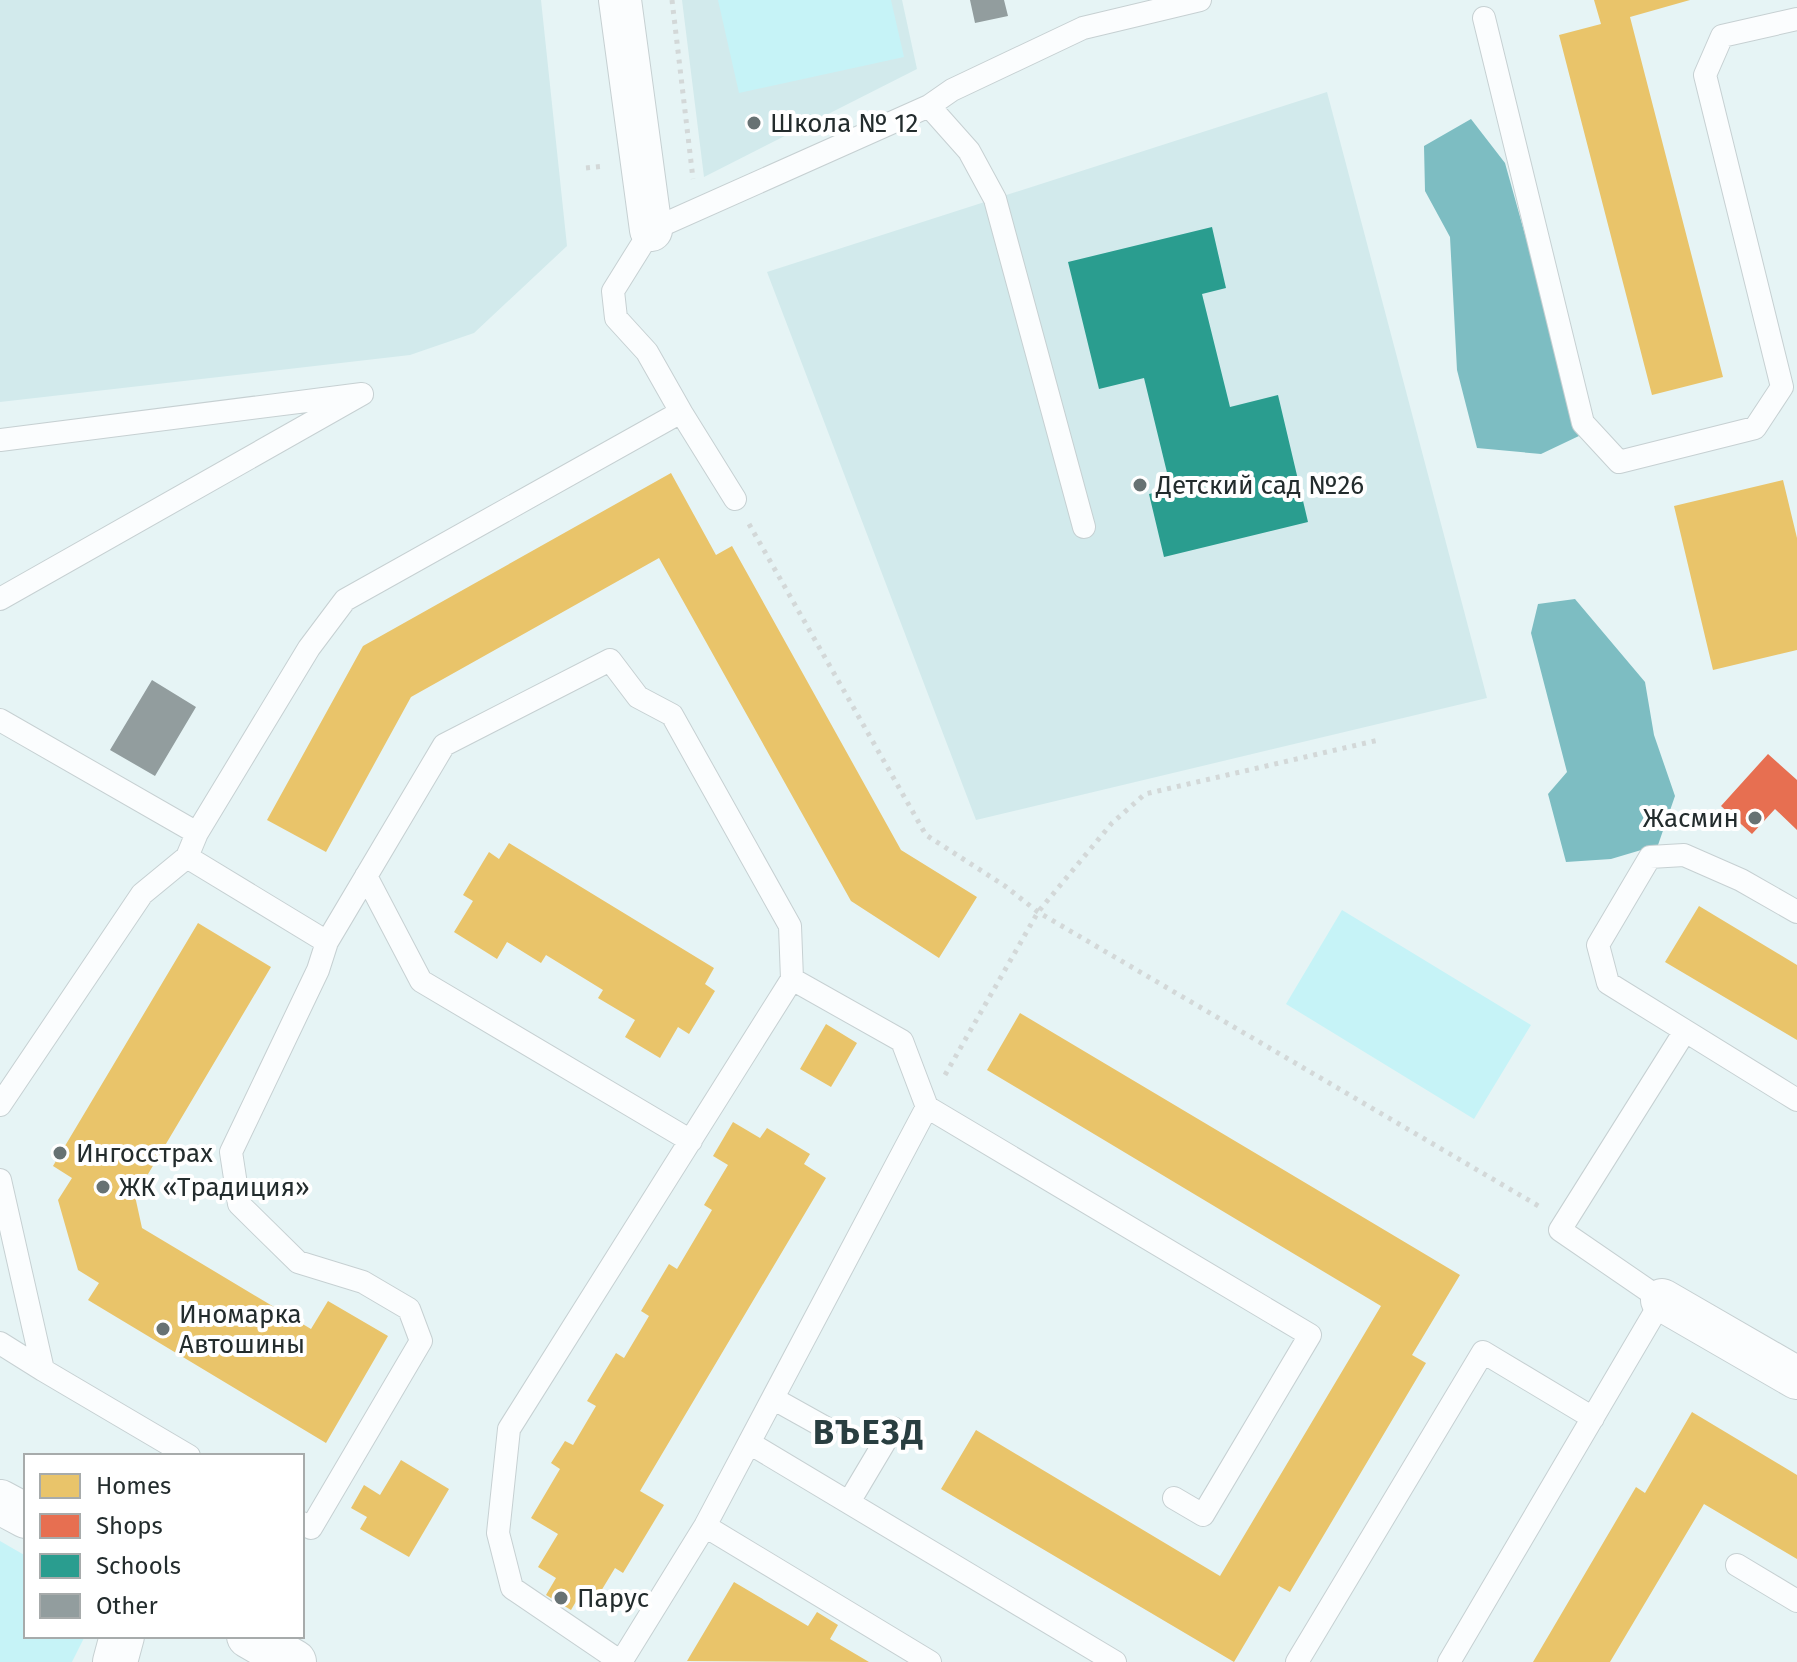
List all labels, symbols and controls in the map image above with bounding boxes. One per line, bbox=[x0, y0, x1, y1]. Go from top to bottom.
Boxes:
place label: Школа № 12 bbox=[770, 108, 918, 139]
marker: Школа № 12 bbox=[745, 114, 763, 132]
place label: Детский сад №26 bbox=[1155, 470, 1364, 501]
marker: Детский сад №26 bbox=[1131, 476, 1149, 494]
place label: Жасмин bbox=[1643, 803, 1739, 834]
marker: Жасмин bbox=[1746, 809, 1764, 827]
place label: Ингосстрах bbox=[76, 1138, 213, 1169]
marker: Ингосстрах bbox=[51, 1144, 69, 1162]
place label: ЖК «Традиция» bbox=[119, 1172, 310, 1203]
marker: ЖК «Традиция» bbox=[94, 1178, 112, 1196]
place label: Иномарка Автошины bbox=[179, 1299, 305, 1360]
marker: Иномарка Автошины bbox=[154, 1320, 172, 1338]
district label: ВЪЕЗД bbox=[813, 1412, 925, 1453]
legend bbox=[24, 1454, 304, 1638]
text: Homes bbox=[96, 1472, 171, 1500]
text: Shops bbox=[96, 1512, 163, 1540]
text: Schools bbox=[96, 1552, 181, 1580]
place label: Парус bbox=[577, 1583, 649, 1614]
marker: Парус bbox=[552, 1589, 570, 1607]
text: Other bbox=[96, 1592, 158, 1620]

